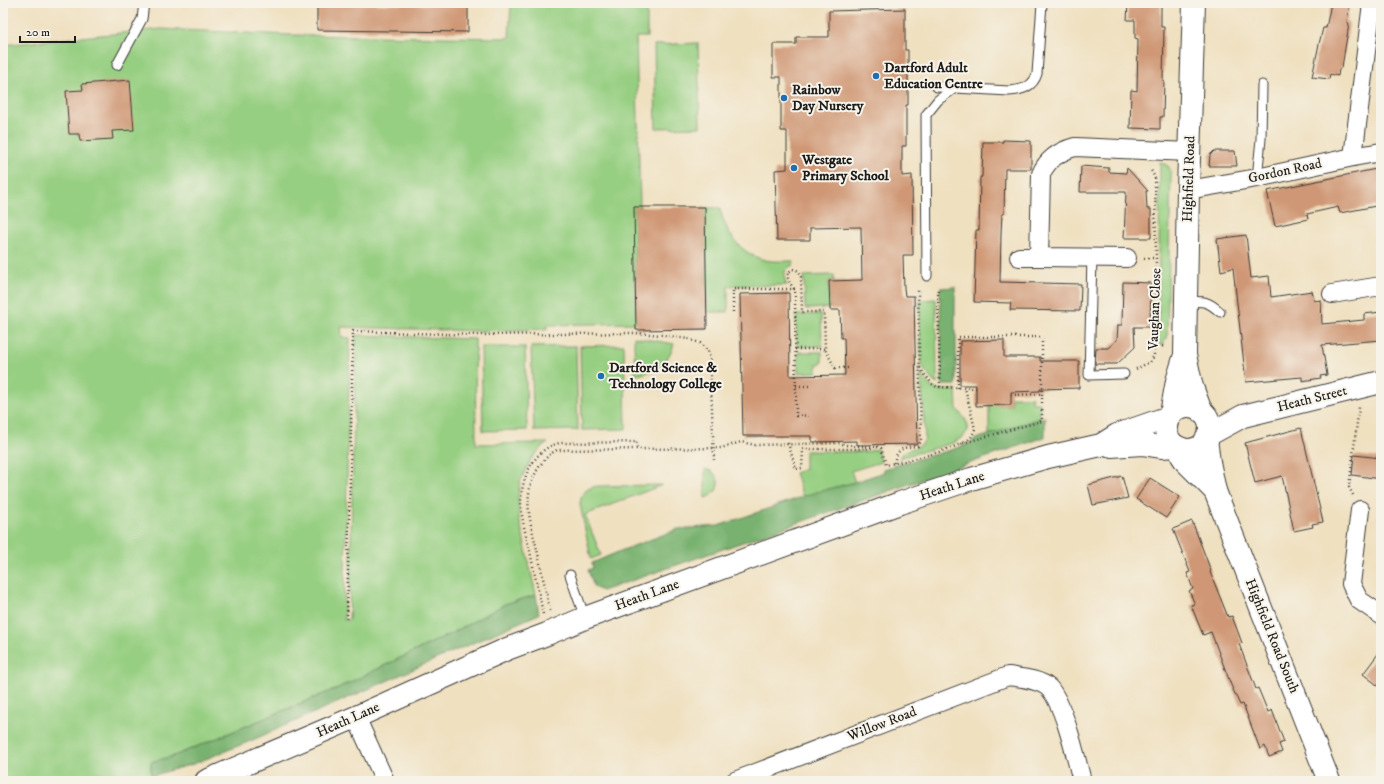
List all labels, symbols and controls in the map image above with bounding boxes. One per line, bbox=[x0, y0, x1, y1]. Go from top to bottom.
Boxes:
scale bar bbox=[20, 18, 75, 44]
text: 20 m bbox=[26, 25, 50, 40]
place label: Dartford Adult Education Centre bbox=[884, 59, 983, 93]
marker: Dartford Adult Education Centre bbox=[871, 71, 881, 81]
place label: Rainbow Day Nursery bbox=[792, 81, 864, 115]
marker: Rainbow Day Nursery bbox=[779, 93, 789, 103]
street label: Highfield Road bbox=[1178, 136, 1200, 222]
place label: Westgate Primary School bbox=[801, 151, 889, 185]
street label: Gordon Road bbox=[1247, 154, 1323, 188]
marker: Westgate Primary School bbox=[789, 163, 799, 173]
street label: Vaughan Close bbox=[1145, 268, 1165, 351]
place label: Dartford Science & Technology College bbox=[608, 359, 722, 393]
marker: Dartford Science & Technology College bbox=[596, 371, 606, 381]
street label: Heath Street bbox=[1275, 382, 1349, 416]
street label: Heath Lane bbox=[917, 467, 987, 505]
street label: Heath Lane bbox=[612, 575, 682, 615]
street label: Highfield Road South bbox=[1241, 576, 1303, 697]
street label: Heath Lane bbox=[314, 698, 383, 742]
street label: Willow Road bbox=[844, 703, 919, 746]

